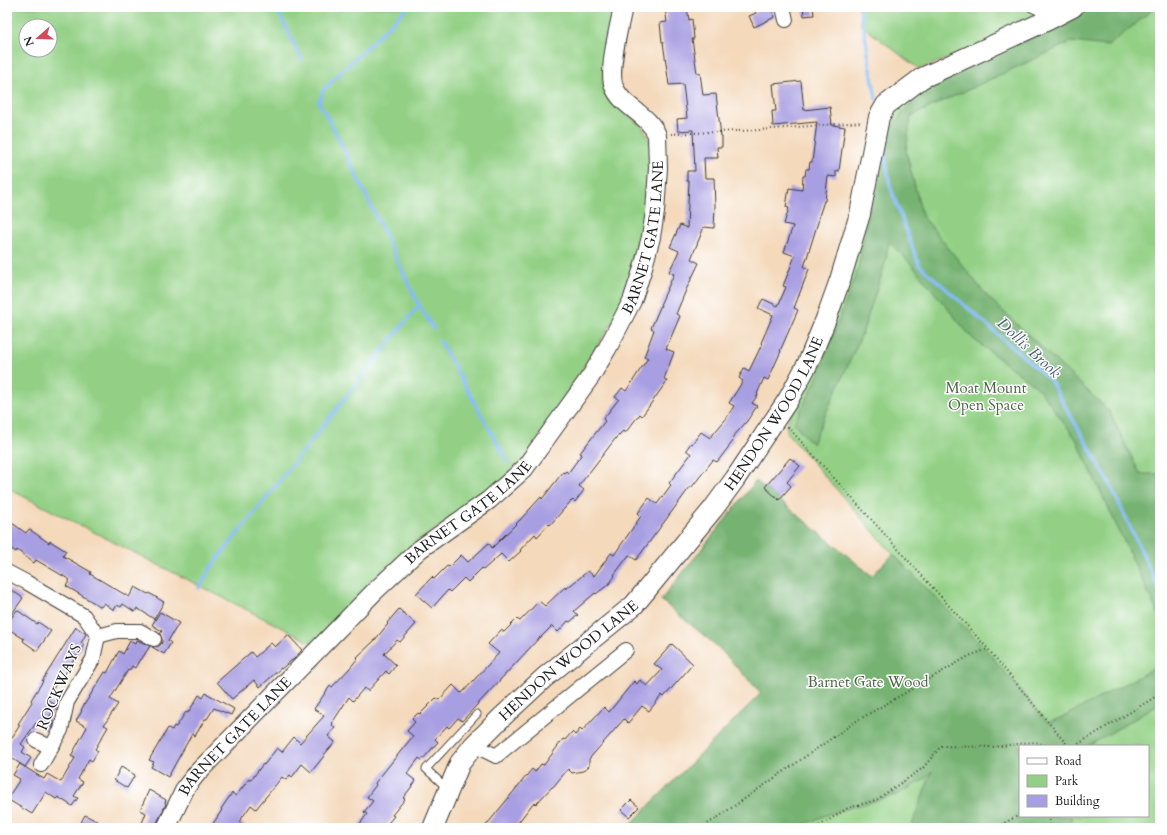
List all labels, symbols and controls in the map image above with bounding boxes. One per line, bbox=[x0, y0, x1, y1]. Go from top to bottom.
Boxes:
north arrow bbox=[18, 18, 58, 58]
text: N bbox=[20, 34, 38, 48]
street label: BARNET GATE LANE bbox=[617, 160, 668, 318]
water label: Dollis Brook bbox=[992, 313, 1066, 383]
street label: HENDON WOOD LANE bbox=[720, 333, 828, 495]
park label: Moat Mount Open Space bbox=[945, 378, 1027, 415]
street label: BARNET GATE LANE bbox=[400, 457, 537, 569]
street label: HENDON WOOD LANE bbox=[494, 596, 642, 725]
street label: ROCKWAYS bbox=[32, 641, 86, 733]
street label: BARNET GATE LANE bbox=[173, 672, 296, 799]
park label: Barnet Gate Wood bbox=[808, 672, 928, 692]
legend bbox=[1019, 745, 1149, 817]
text: Road bbox=[1055, 753, 1082, 769]
text: Park bbox=[1055, 773, 1079, 789]
text: Building bbox=[1055, 793, 1100, 809]

